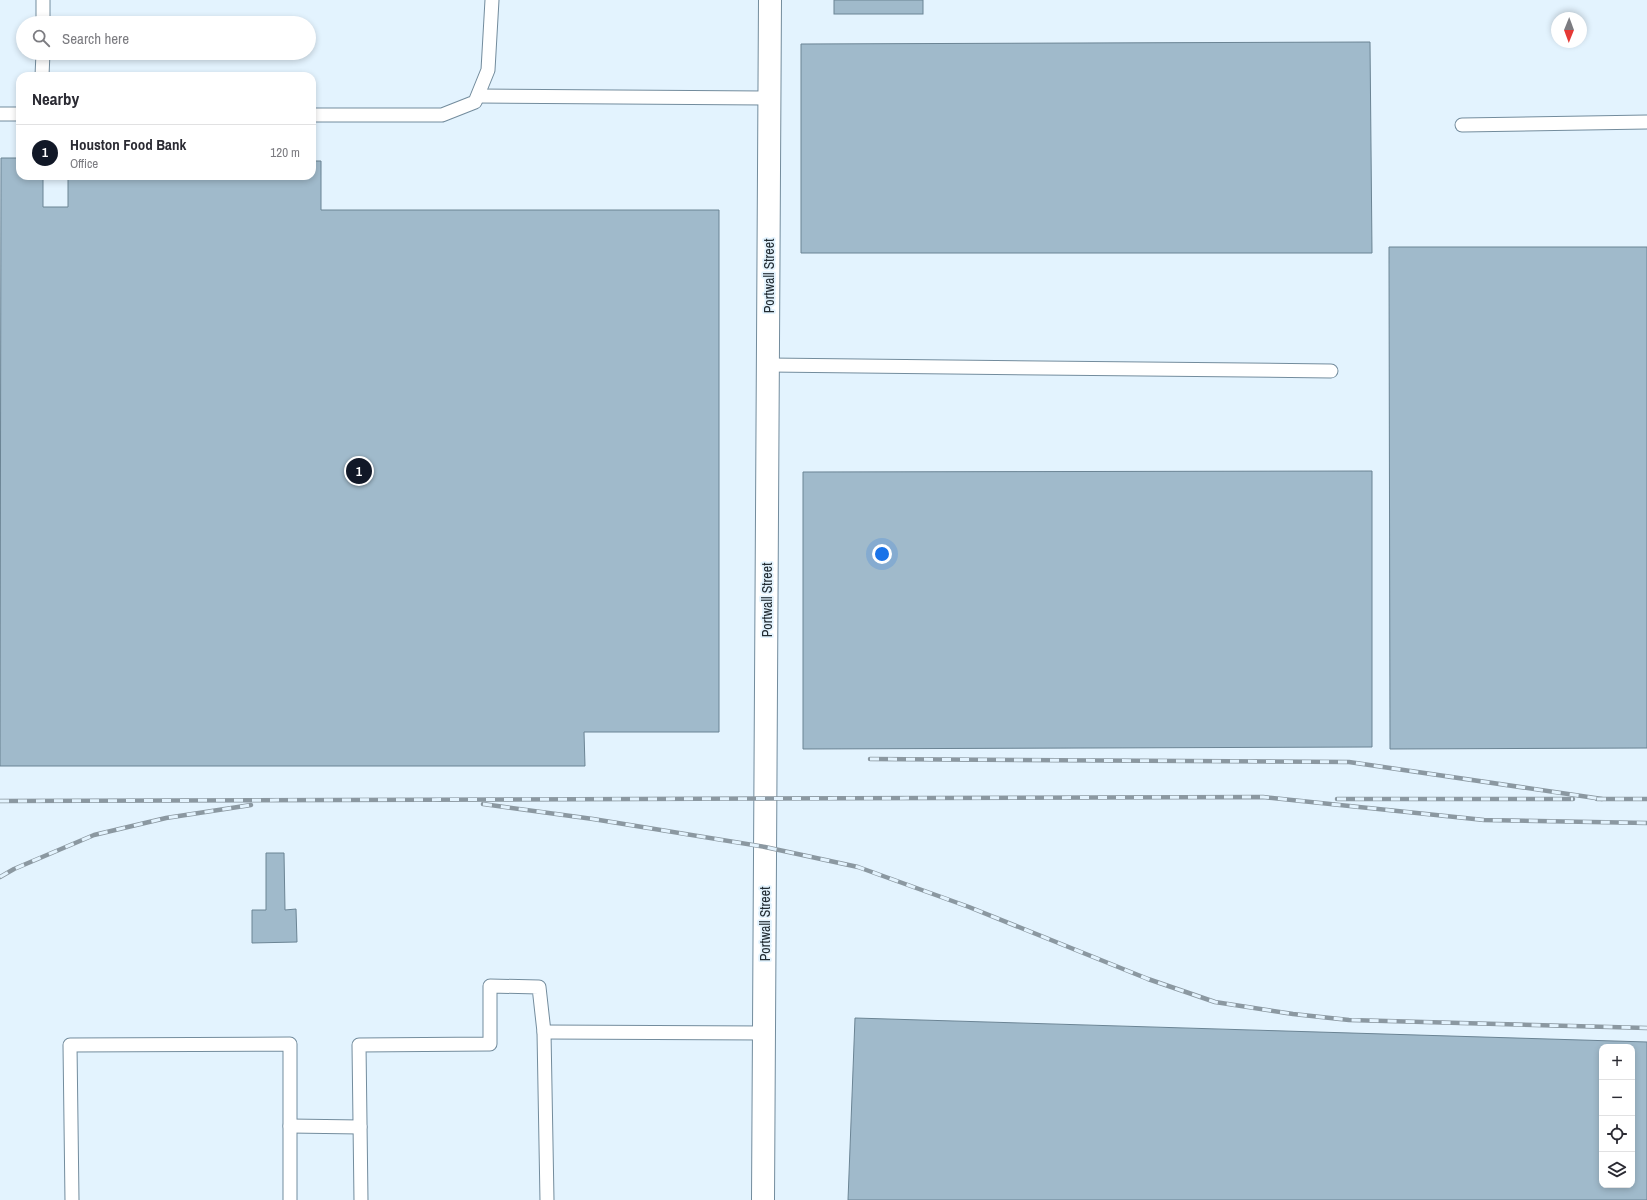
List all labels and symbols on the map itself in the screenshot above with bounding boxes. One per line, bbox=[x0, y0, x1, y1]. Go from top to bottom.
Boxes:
north arrow bbox=[1551, 12, 1587, 48]
street label: Portwall Street bbox=[760, 239, 778, 313]
pin: 1 bbox=[346, 456, 372, 486]
your location bbox=[872, 544, 892, 564]
street label: Portwall Street bbox=[758, 563, 776, 637]
street label: Portwall Street bbox=[756, 887, 774, 961]

